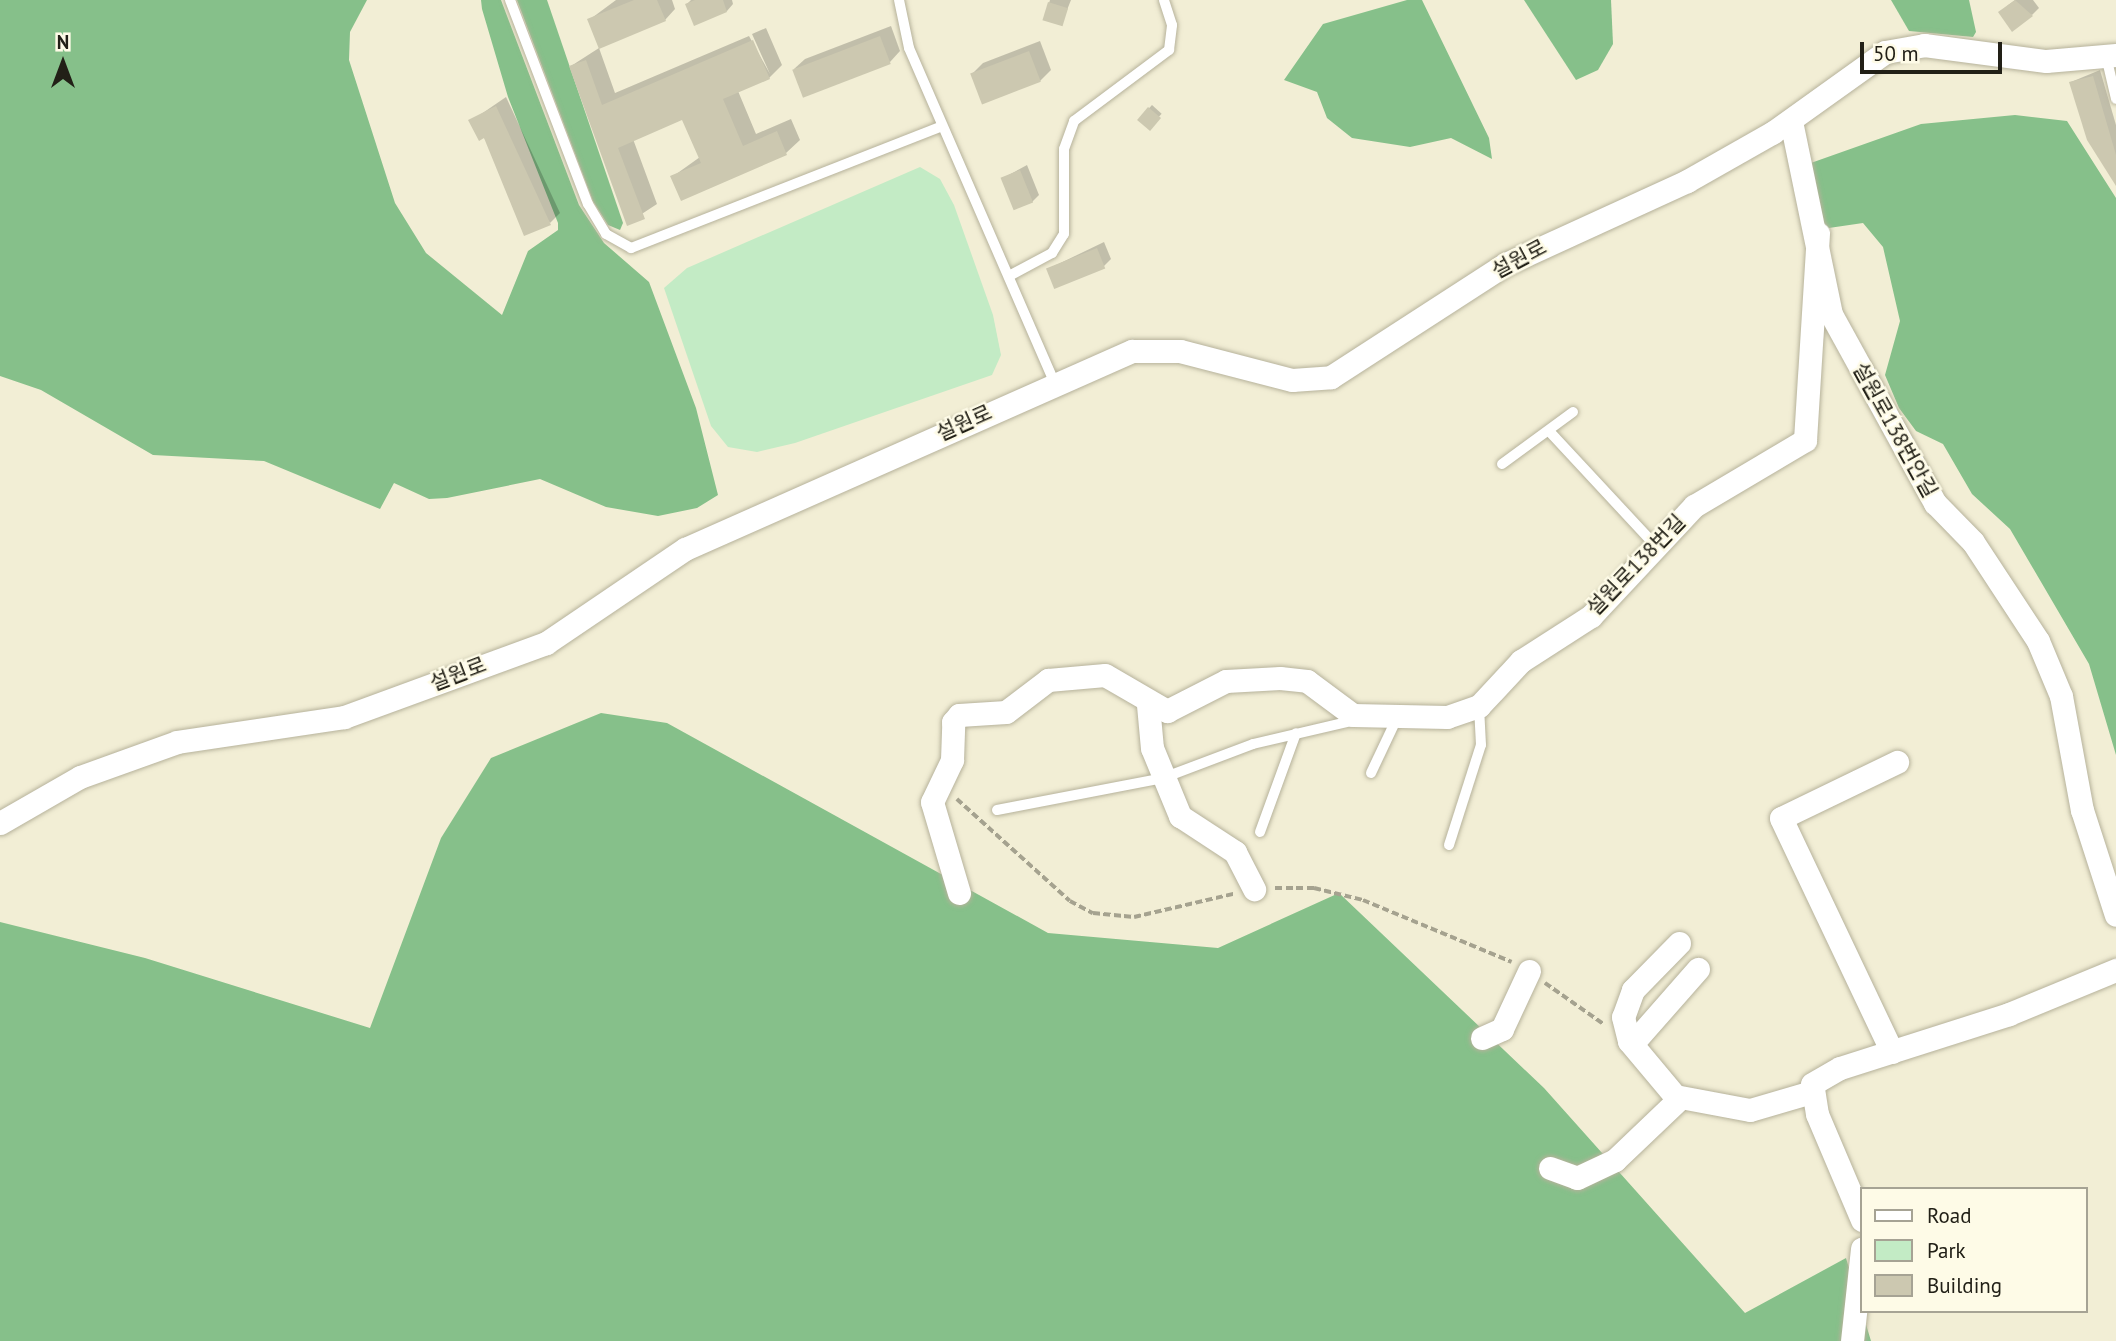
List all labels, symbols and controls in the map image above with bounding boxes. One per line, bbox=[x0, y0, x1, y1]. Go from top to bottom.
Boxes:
north arrow bbox=[28, 28, 98, 98]
scale bar bbox=[1864, 28, 2006, 72]
text: N bbox=[57, 30, 69, 54]
text: 50 m bbox=[1873, 40, 1919, 67]
street label: 설원로 bbox=[1487, 234, 1551, 284]
street label: 설원로138번안길 bbox=[1848, 358, 1942, 502]
street label: 설원로 bbox=[932, 400, 996, 446]
street label: 설원로138번길 bbox=[1581, 509, 1691, 621]
street label: 설원로 bbox=[426, 652, 490, 696]
legend bbox=[1860, 1187, 2088, 1313]
text: Road bbox=[1927, 1202, 1971, 1229]
text: Park bbox=[1927, 1237, 1966, 1264]
text: Building bbox=[1927, 1272, 2002, 1299]

